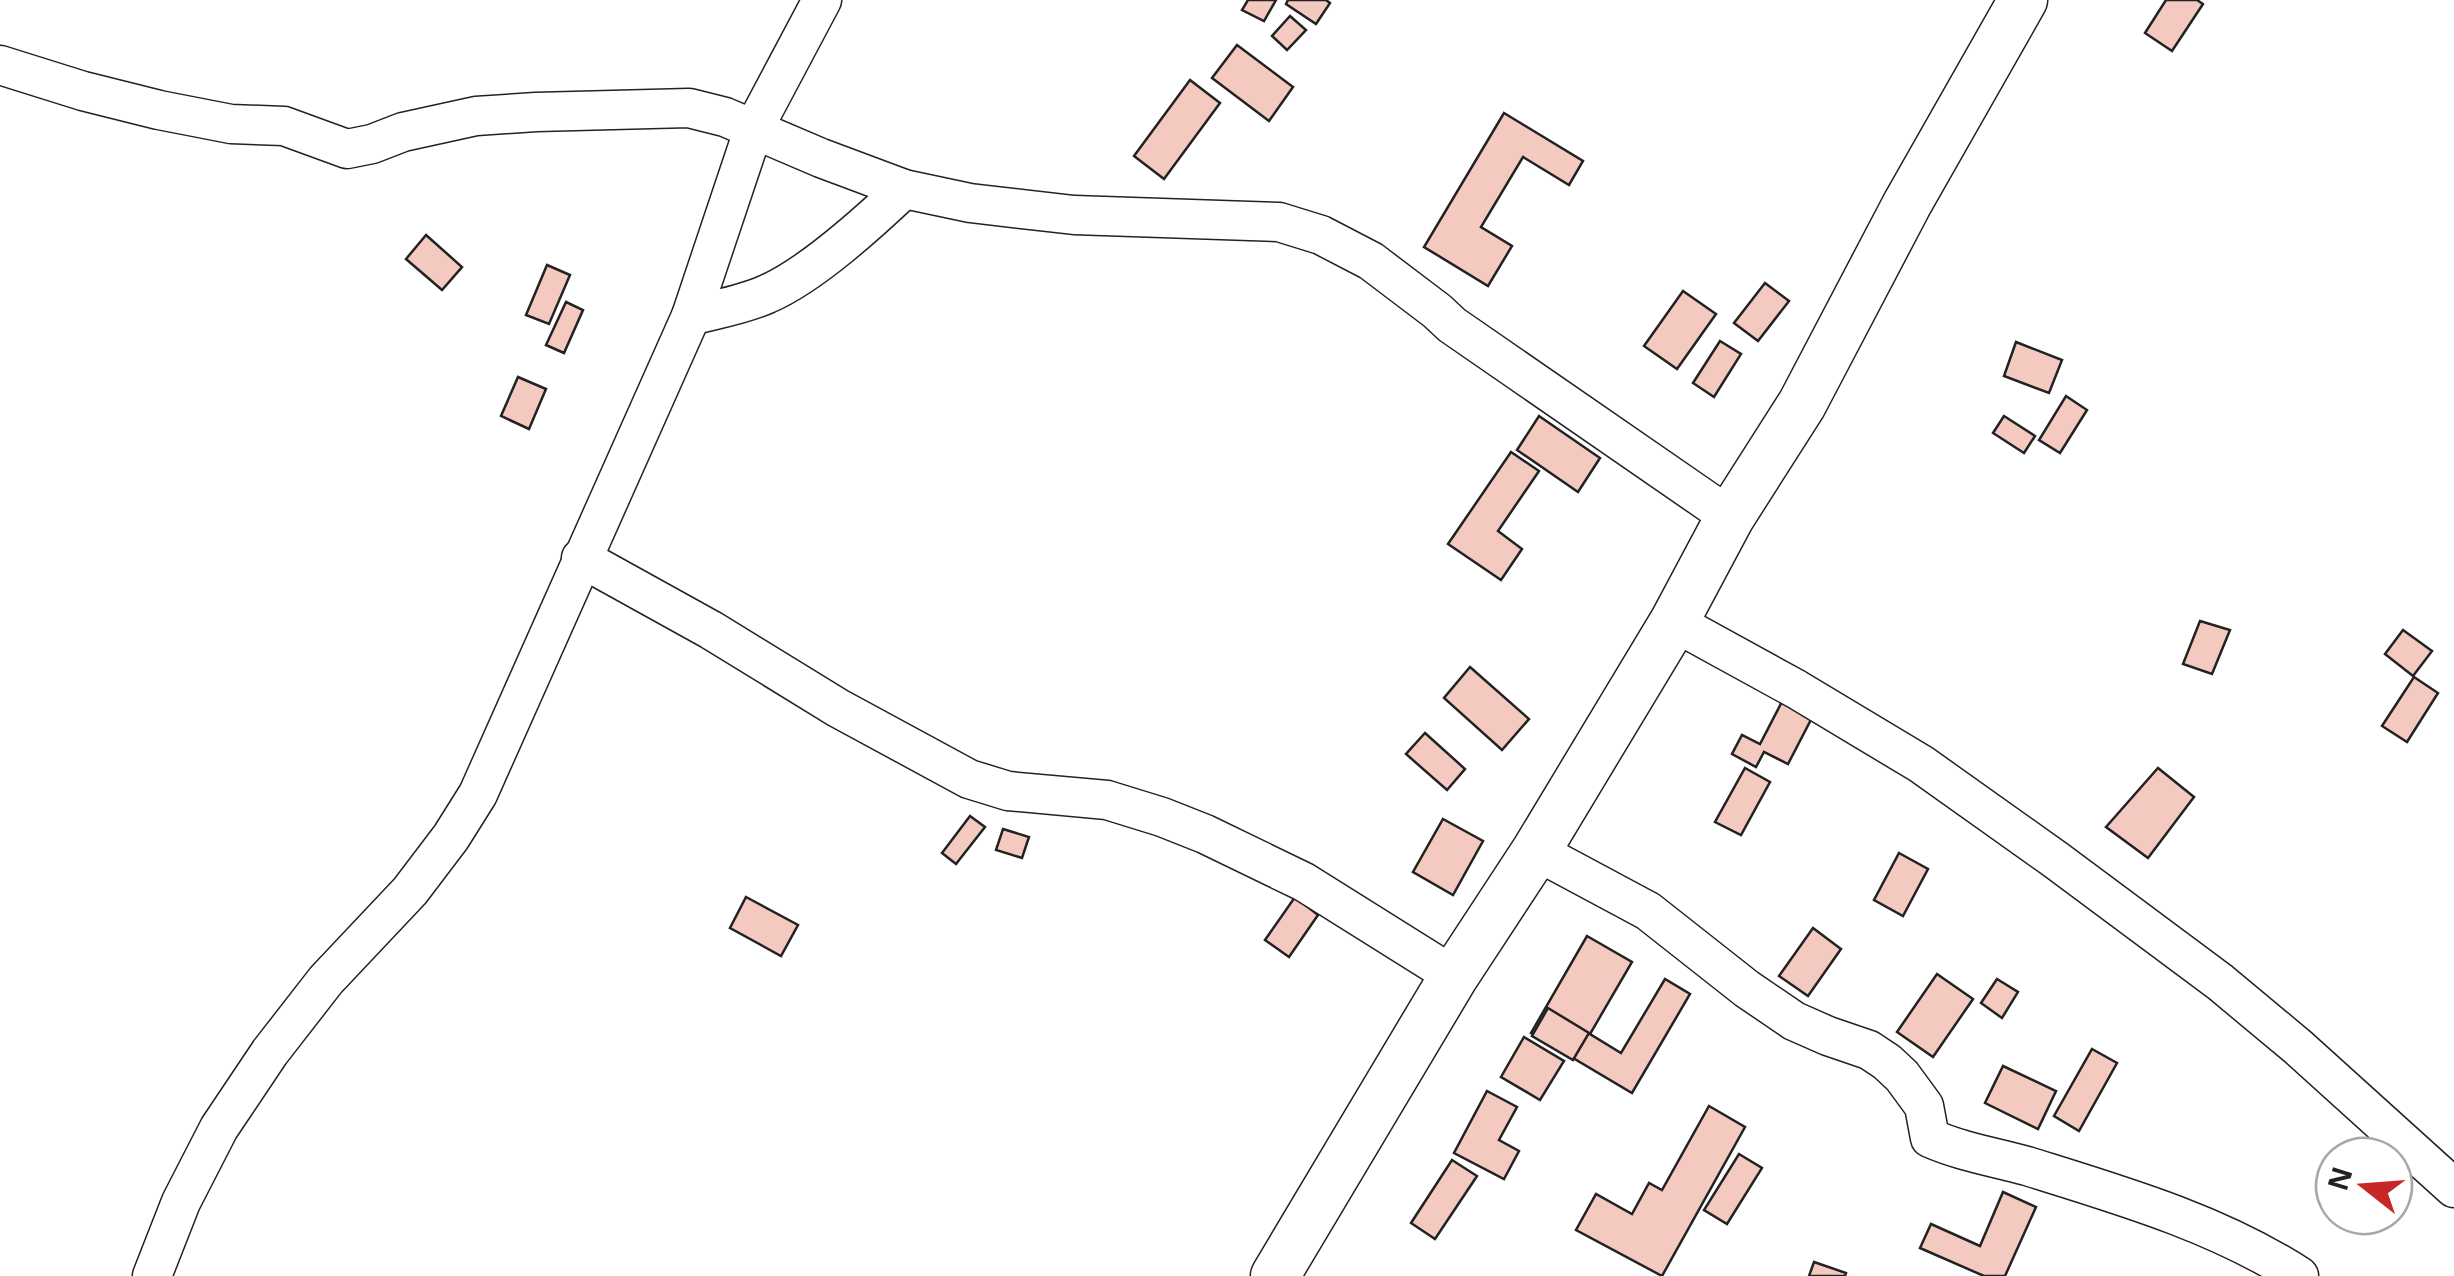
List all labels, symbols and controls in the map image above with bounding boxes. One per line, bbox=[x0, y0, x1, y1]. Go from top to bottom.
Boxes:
north arrow bbox=[2314, 1136, 2414, 1236]
text: N bbox=[2318, 1162, 2361, 1195]

